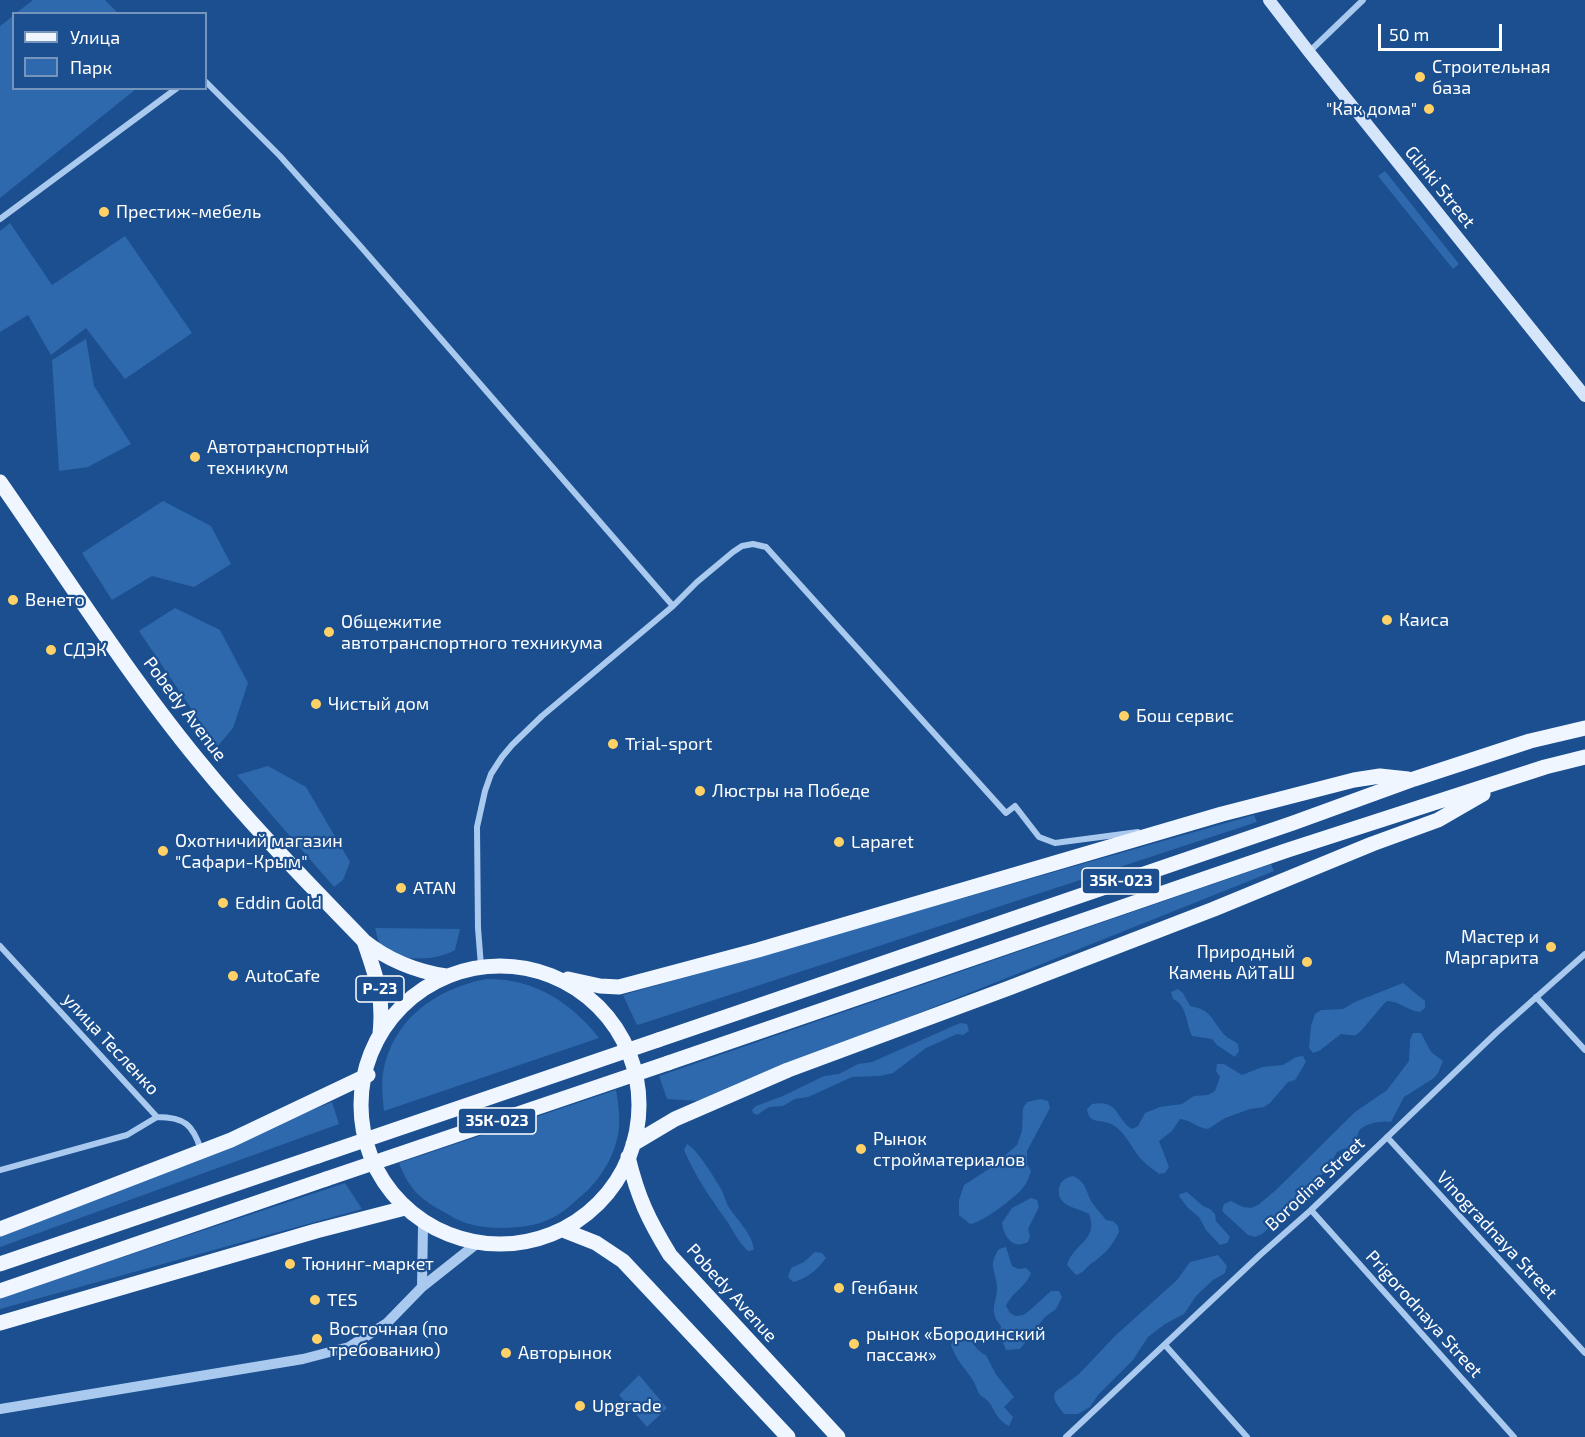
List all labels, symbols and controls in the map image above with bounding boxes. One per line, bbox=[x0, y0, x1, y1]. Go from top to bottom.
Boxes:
legend bbox=[12, 12, 207, 90]
scale bar bbox=[1381, 12, 1506, 50]
text: 50 m bbox=[1389, 23, 1429, 45]
text: Улица bbox=[70, 26, 120, 48]
text: Парк bbox=[70, 56, 112, 78]
place label: Строительная база bbox=[1432, 56, 1550, 98]
marker: Строительная база bbox=[1413, 70, 1427, 84]
place label: "Как дома" bbox=[1326, 98, 1417, 120]
marker: "Как дома" bbox=[1422, 102, 1436, 116]
street label: Glinki Street bbox=[1400, 142, 1480, 232]
place label: Престиж-мебель bbox=[116, 201, 261, 223]
marker: Престиж-мебель bbox=[97, 205, 111, 219]
place label: Автотранспортный техникум bbox=[207, 436, 369, 478]
marker: Автотранспортный техникум bbox=[188, 450, 202, 464]
place label: Венето bbox=[25, 589, 85, 611]
marker: Венето bbox=[6, 593, 20, 607]
place label: Каиса bbox=[1399, 609, 1449, 631]
place label: Общежитие автотранспортного техникума bbox=[341, 611, 603, 654]
marker: Каиса bbox=[1380, 613, 1394, 627]
marker: Общежитие автотранспортного техникума bbox=[322, 625, 336, 639]
place label: СДЭК bbox=[63, 639, 107, 661]
marker: СДЭК bbox=[44, 643, 58, 657]
street label: Pobedy Avenue bbox=[139, 653, 231, 765]
place label: Чистый дом bbox=[328, 693, 429, 715]
marker: Чистый дом bbox=[309, 697, 323, 711]
place label: Бош сервис bbox=[1136, 705, 1234, 727]
marker: Бош сервис bbox=[1117, 709, 1131, 723]
place label: Trial-sport bbox=[625, 733, 712, 755]
marker: Trial-sport bbox=[606, 737, 620, 751]
place label: Люстры на Победе bbox=[712, 780, 870, 802]
marker: Люстры на Победе bbox=[693, 784, 707, 798]
place label: Охотничий магазин "Сафари-Крым" bbox=[175, 830, 343, 872]
place label: Laparet bbox=[851, 831, 914, 853]
marker: Laparet bbox=[832, 835, 846, 849]
marker: Охотничий магазин "Сафари-Крым" bbox=[156, 844, 170, 858]
road number: 35К-023 bbox=[1082, 868, 1160, 894]
place label: ATAN bbox=[413, 877, 456, 899]
marker: ATAN bbox=[394, 881, 408, 895]
place label: Eddin Gold bbox=[235, 892, 322, 914]
marker: Eddin Gold bbox=[216, 896, 230, 910]
place label: Мастер и Маргарита bbox=[1445, 926, 1539, 968]
marker: Мастер и Маргарита bbox=[1544, 940, 1558, 954]
place label: Природный Камень АйТаШ bbox=[1168, 941, 1295, 984]
marker: Природный Камень АйТаШ bbox=[1300, 955, 1314, 969]
place label: AutoCafe bbox=[245, 965, 320, 987]
marker: AutoCafe bbox=[226, 969, 240, 983]
road number: Р-23 bbox=[356, 976, 404, 1002]
street label: улица Тесленко bbox=[58, 989, 164, 1099]
road number: 35К-023 bbox=[458, 1108, 536, 1134]
place label: Рынок стройматериалов bbox=[873, 1128, 1025, 1170]
street label: Borodina Street bbox=[1261, 1133, 1369, 1235]
marker: Рынок стройматериалов bbox=[854, 1142, 868, 1156]
street label: Vinogradnaya Street bbox=[1432, 1166, 1562, 1304]
street label: Pobedy Avenue bbox=[682, 1239, 782, 1347]
street label: Prigorodnaya Street bbox=[1361, 1246, 1487, 1382]
place label: Тюнинг-маркет bbox=[302, 1253, 434, 1275]
marker: Тюнинг-маркет bbox=[283, 1257, 297, 1271]
place label: Генбанк bbox=[851, 1277, 918, 1299]
marker: Генбанк bbox=[832, 1281, 846, 1295]
place label: TES bbox=[327, 1289, 358, 1311]
marker: TES bbox=[308, 1293, 322, 1307]
place label: Восточная (по требованию) bbox=[329, 1318, 448, 1360]
place label: рынок «Бородинский пассаж» bbox=[866, 1323, 1045, 1366]
marker: Восточная (по требованию) bbox=[310, 1332, 324, 1346]
marker: рынок «Бородинский пассаж» bbox=[847, 1337, 861, 1351]
place label: Авторынок bbox=[518, 1342, 612, 1364]
marker: Авторынок bbox=[499, 1346, 513, 1360]
place label: Upgrade bbox=[592, 1395, 662, 1417]
marker: Upgrade bbox=[573, 1399, 587, 1413]

